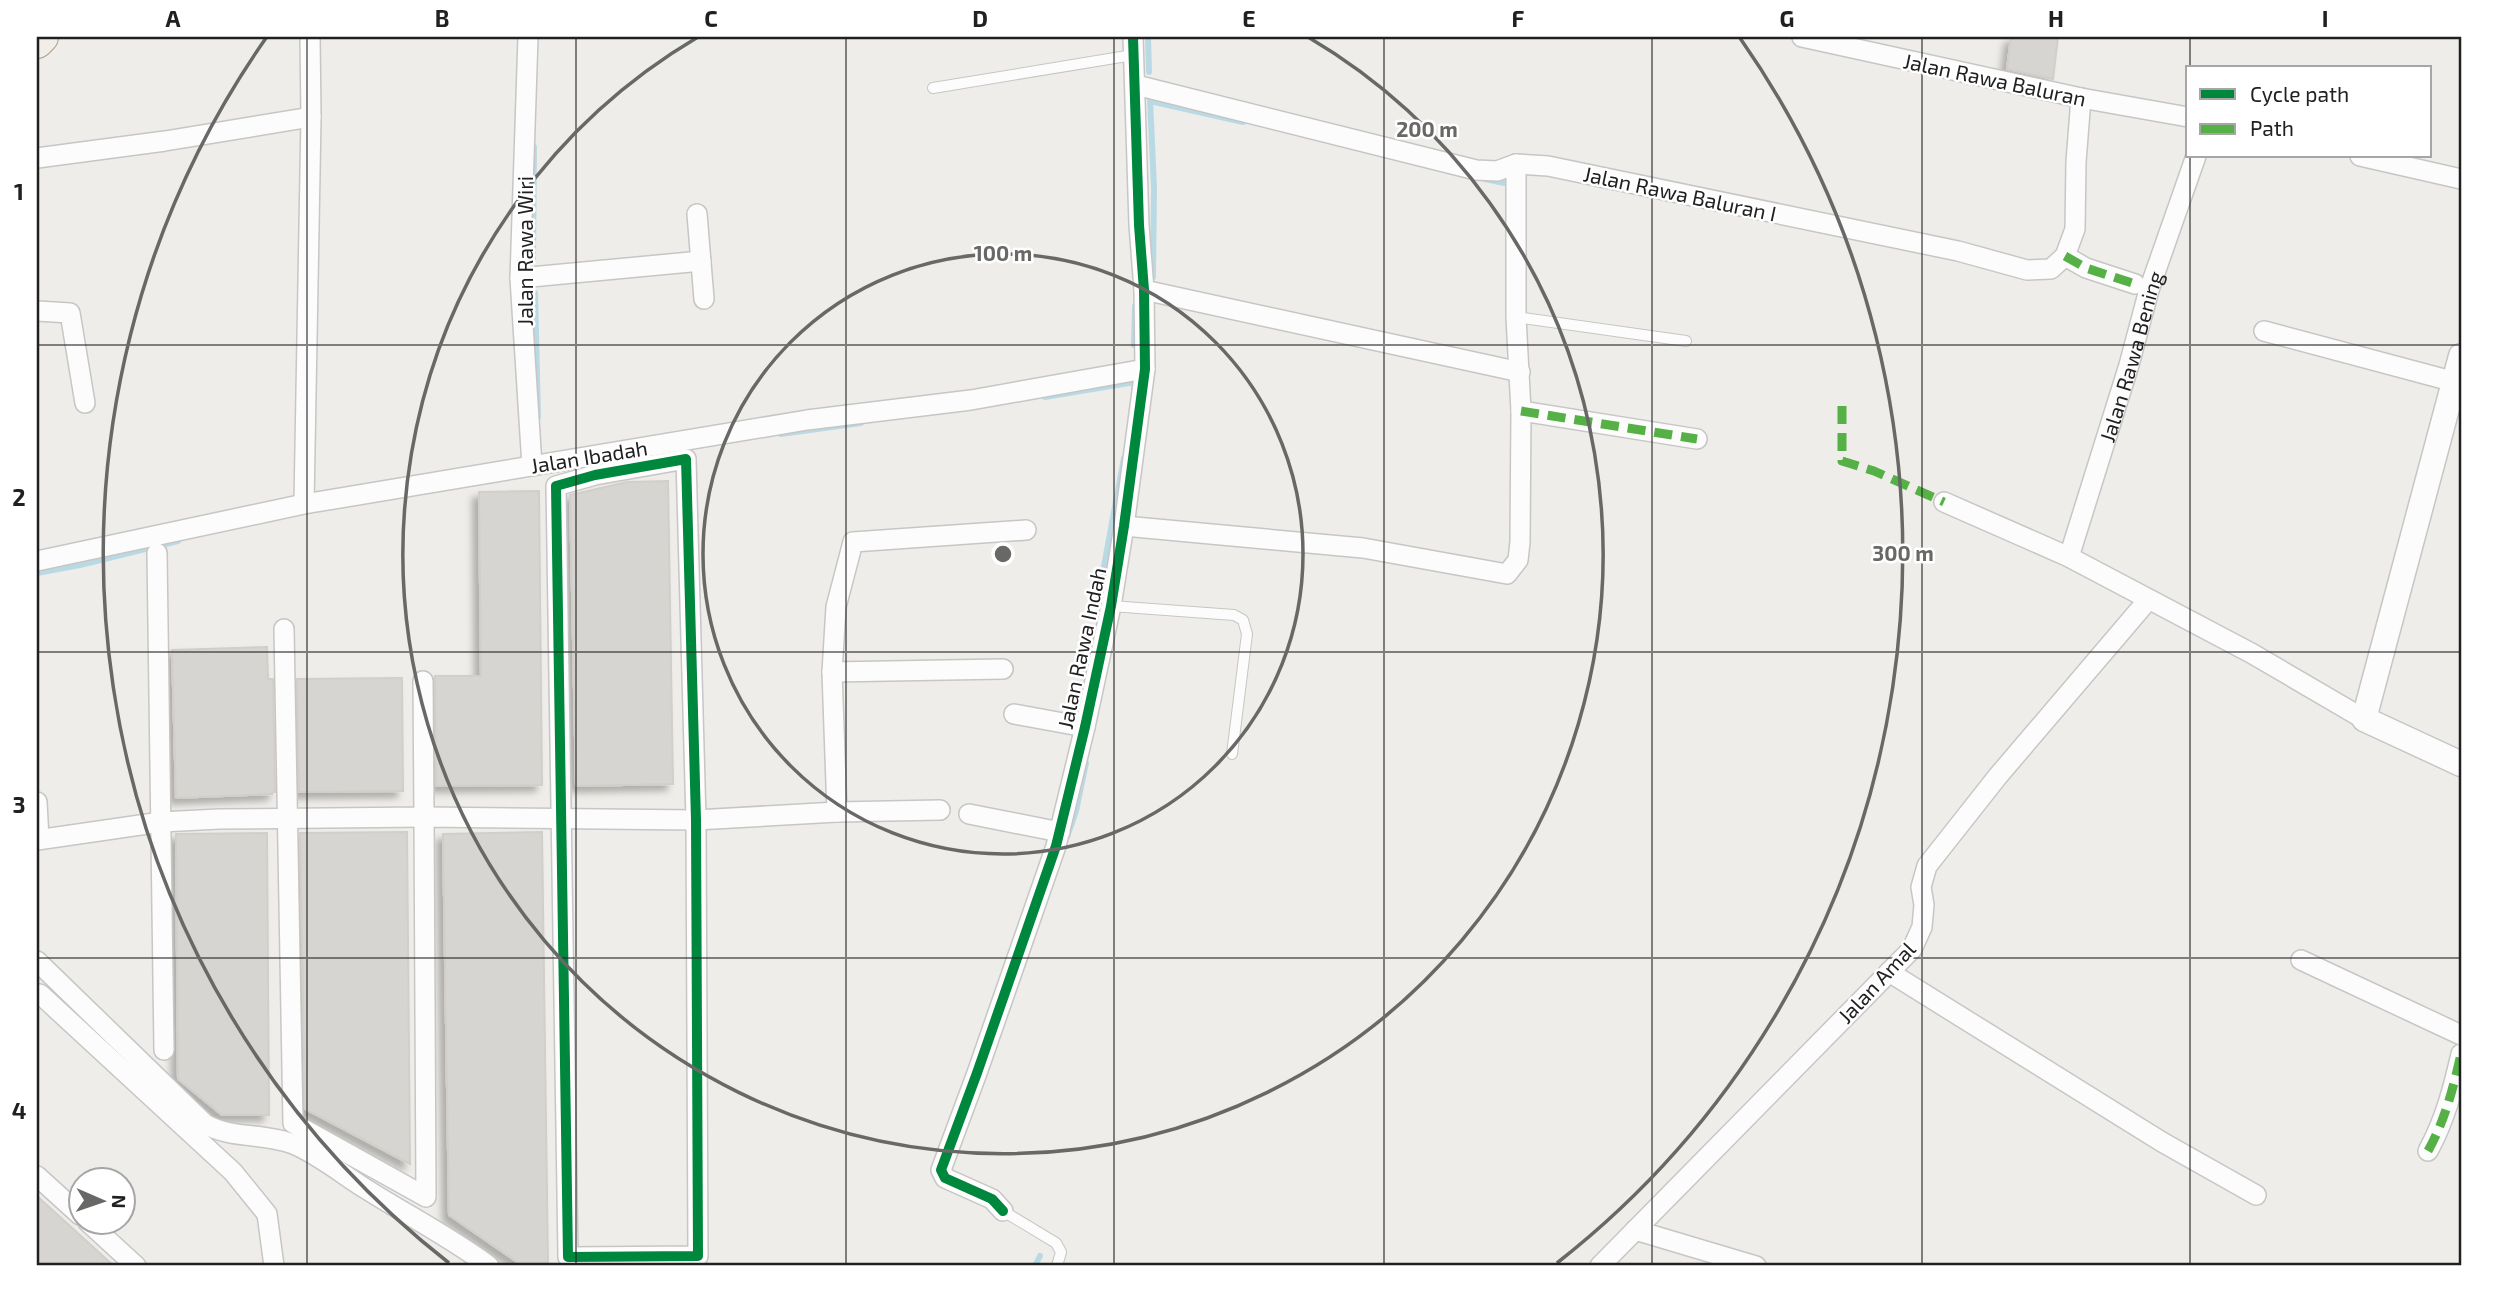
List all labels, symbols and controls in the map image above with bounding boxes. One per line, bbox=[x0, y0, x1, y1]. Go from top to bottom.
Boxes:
text: A bbox=[165, 4, 181, 32]
text: B bbox=[435, 4, 449, 32]
text: C bbox=[704, 4, 718, 32]
text: D bbox=[972, 4, 988, 32]
text: E bbox=[1242, 4, 1256, 32]
text: F bbox=[1512, 4, 1525, 32]
text: G bbox=[1780, 4, 1794, 32]
text: H bbox=[2048, 4, 2064, 32]
text: I bbox=[2322, 4, 2328, 32]
street label: Jalan Rawa Baluran bbox=[1901, 47, 2089, 111]
legend bbox=[2186, 66, 2432, 158]
text: Cycle path bbox=[2250, 81, 2349, 106]
text: Path bbox=[2250, 115, 2294, 140]
text: 200 m bbox=[1396, 116, 1458, 141]
street label: Jalan Rawa Baluran I bbox=[1581, 160, 1779, 226]
street label: Jalan Rawa Wiri bbox=[512, 176, 537, 326]
text: 1 bbox=[14, 177, 24, 205]
text: 100 m bbox=[974, 240, 1032, 265]
street label: Jalan Rawa Bening bbox=[2093, 267, 2167, 445]
street label: Jalan Ibadah bbox=[529, 434, 649, 478]
text: 2 bbox=[12, 483, 26, 511]
text: 300 m bbox=[1872, 540, 1934, 565]
centre of rings bbox=[991, 542, 1015, 566]
street label: Jalan Rawa Indah bbox=[1052, 565, 1110, 731]
text: 3 bbox=[12, 790, 26, 818]
street label: Jalan Amal bbox=[1832, 936, 1920, 1028]
text: 4 bbox=[12, 1096, 26, 1124]
north arrow bbox=[66, 1166, 136, 1236]
text: N bbox=[108, 1194, 131, 1209]

